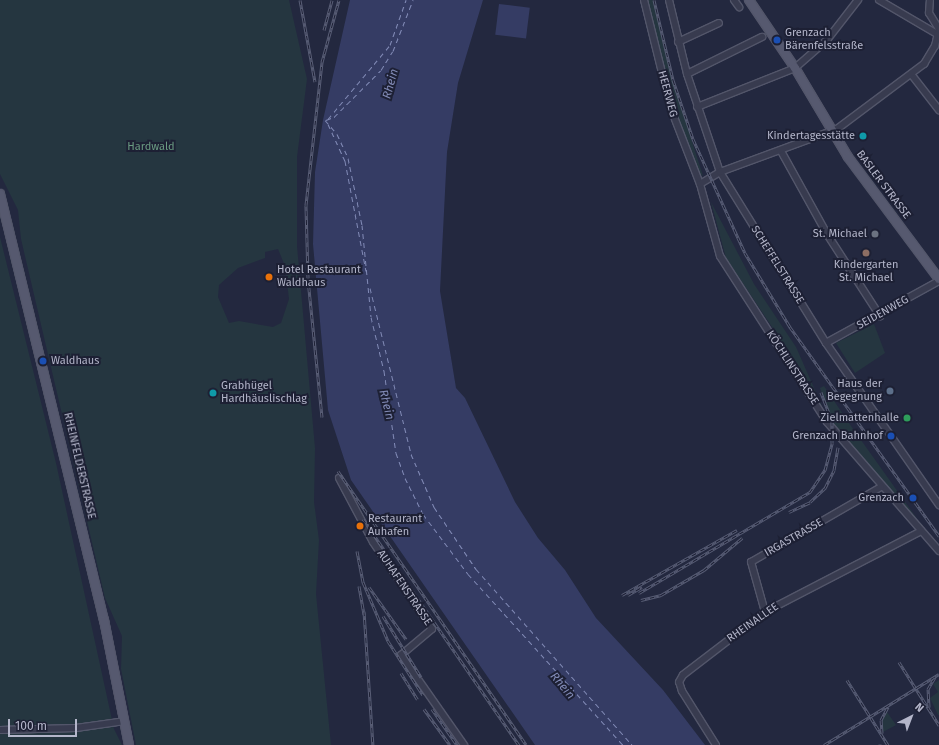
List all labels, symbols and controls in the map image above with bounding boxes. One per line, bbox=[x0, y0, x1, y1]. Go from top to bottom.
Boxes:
place label: Grenzach Bärenfelsstraße bbox=[785, 27, 863, 53]
marker: Grenzach Bärenfelsstraße bbox=[772, 35, 782, 45]
water label: Rhein bbox=[380, 67, 402, 101]
street label: HEERWEG bbox=[654, 69, 680, 119]
place label: Kindertagesstätte bbox=[767, 129, 855, 143]
marker: Kindertagesstätte bbox=[858, 131, 868, 141]
park label: Hardwald bbox=[127, 140, 175, 154]
street label: BASLER STRASSE bbox=[853, 148, 913, 222]
street label: SCHEFFELSTRASSE bbox=[748, 223, 806, 307]
place label: St. Michael bbox=[813, 227, 867, 241]
marker: St. Michael bbox=[870, 229, 880, 239]
marker: Kindergarten St. Michael bbox=[861, 248, 871, 258]
place label: Kindergarten St. Michael bbox=[834, 259, 898, 285]
place label: Hotel Restaurant Waldhaus bbox=[277, 264, 361, 290]
marker: Hotel Restaurant Waldhaus bbox=[264, 272, 274, 282]
street label: SEIDENWEG bbox=[855, 293, 911, 333]
street label: KÖCHLINSTRASSE bbox=[763, 328, 821, 408]
place label: Waldhaus bbox=[51, 354, 99, 368]
marker: Waldhaus bbox=[38, 356, 48, 366]
place label: Haus der Begegnung bbox=[827, 378, 882, 404]
place label: Grabhügel Hardhäuslischlag bbox=[221, 380, 307, 406]
marker: Haus der Begegnung bbox=[885, 386, 895, 396]
marker: Grabhügel Hardhäuslischlag bbox=[208, 388, 218, 398]
water label: Rhein bbox=[375, 388, 397, 422]
street label: RHEINFELDERSTRASSE bbox=[60, 411, 98, 521]
place label: Zielmattenhalle bbox=[821, 411, 899, 425]
marker: Zielmattenhalle bbox=[902, 413, 912, 423]
place label: Grenzach Bahnhof bbox=[792, 429, 883, 443]
marker: Grenzach Bahnhof bbox=[886, 431, 896, 441]
place label: Grenzach bbox=[858, 491, 904, 505]
marker: Grenzach bbox=[907, 492, 919, 504]
place label: Restaurant Auhafen bbox=[368, 513, 422, 539]
street label: IRGASTRASSE bbox=[762, 516, 826, 560]
marker: Restaurant Auhafen bbox=[355, 521, 365, 531]
street label: AUHAFENSTRASSE bbox=[374, 548, 434, 628]
street label: RHEINALLEE bbox=[725, 600, 781, 646]
water label: Rhein bbox=[547, 670, 577, 702]
north arrow bbox=[891, 697, 931, 737]
text: N bbox=[912, 700, 926, 715]
scale bar bbox=[10, 711, 79, 737]
text: 100 m bbox=[15, 719, 47, 733]

